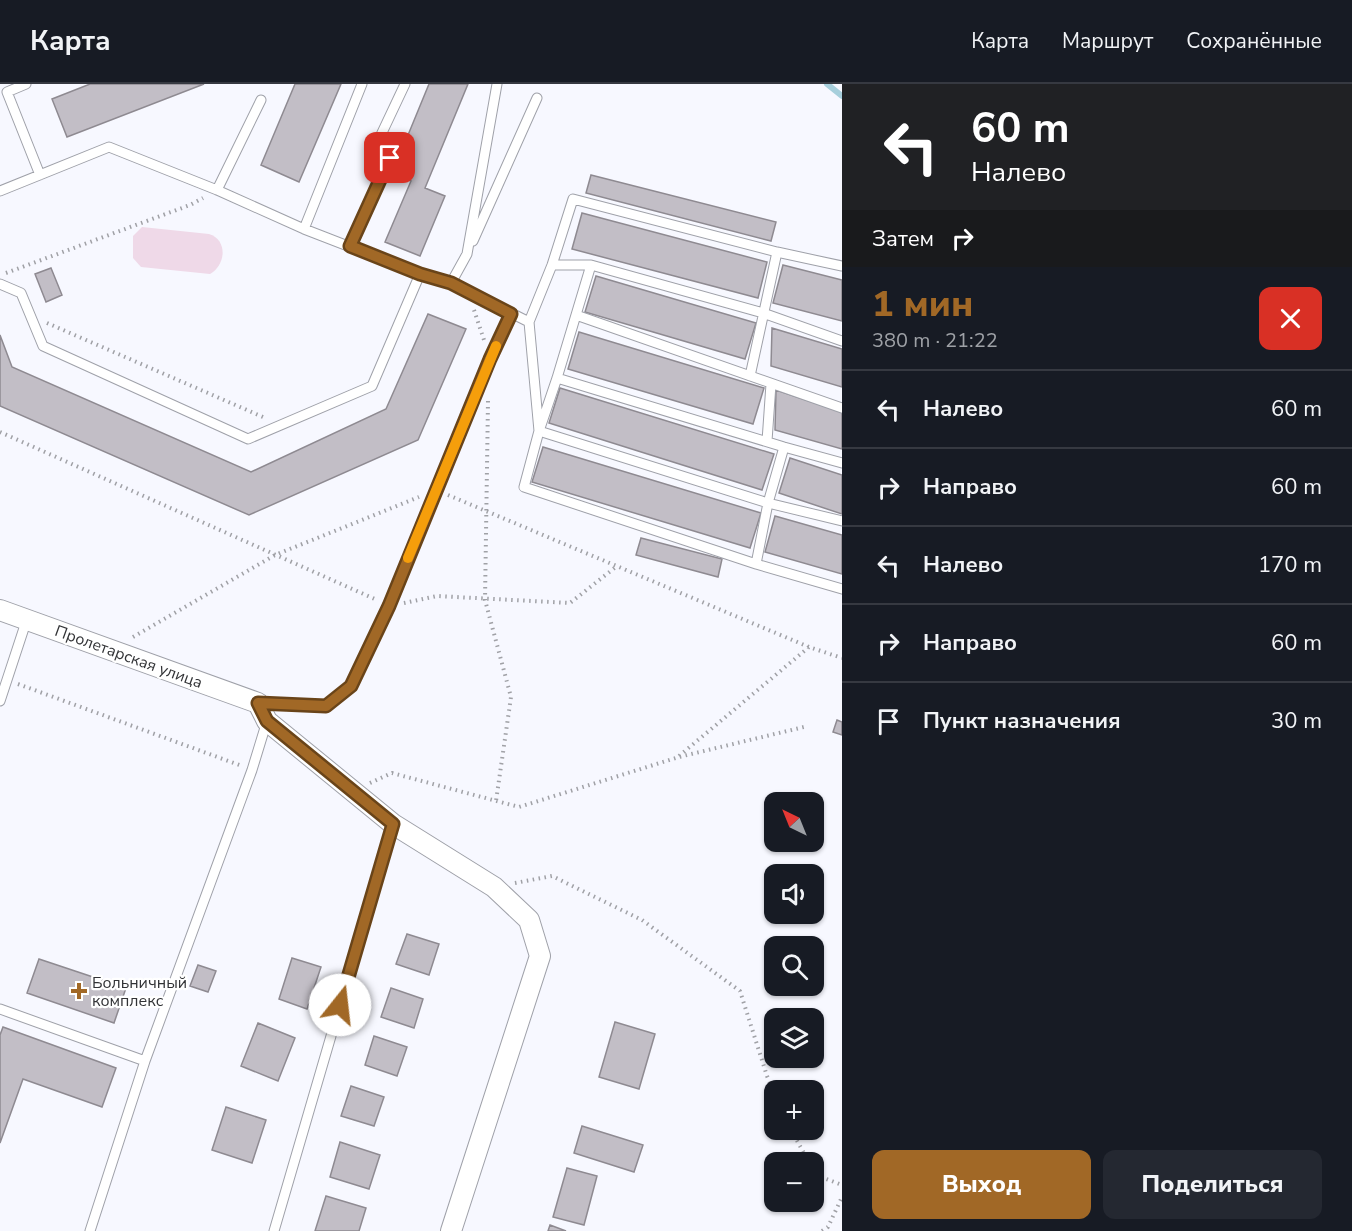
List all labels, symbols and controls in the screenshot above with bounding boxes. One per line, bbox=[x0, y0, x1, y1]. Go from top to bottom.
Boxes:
text: Карта bbox=[30, 22, 111, 60]
text: Карта bbox=[971, 27, 1029, 55]
text: Маршрут bbox=[1062, 27, 1153, 55]
text: Сохранённые bbox=[1186, 27, 1322, 55]
text: 60 m bbox=[971, 100, 1070, 157]
icon: left bbox=[872, 108, 950, 186]
pin bbox=[364, 132, 415, 183]
icon: arrive bbox=[373, 141, 406, 174]
text: Налево bbox=[971, 154, 1066, 191]
icon: right bbox=[946, 222, 979, 255]
text: Затем bbox=[872, 224, 934, 254]
text: 1 мин bbox=[872, 280, 973, 329]
button: close bbox=[1259, 287, 1322, 350]
text: 380 m · 21:22 bbox=[872, 327, 998, 354]
icon: left bbox=[872, 393, 905, 426]
text: Налево bbox=[923, 394, 1003, 424]
text: 60 m bbox=[1271, 394, 1322, 424]
icon: right bbox=[872, 471, 905, 504]
text: Направо bbox=[923, 472, 1017, 502]
text: 60 m bbox=[1271, 472, 1322, 502]
icon: left bbox=[872, 549, 905, 582]
text: Налево bbox=[923, 550, 1003, 580]
text: 170 m bbox=[1258, 550, 1322, 580]
street label: Пролетарская улица bbox=[52, 620, 205, 694]
icon: right bbox=[872, 627, 905, 660]
text: Направо bbox=[923, 628, 1017, 658]
text: 60 m bbox=[1271, 628, 1322, 658]
icon: arrive bbox=[872, 705, 905, 738]
text: Пункт назначения bbox=[923, 706, 1121, 736]
text: 30 m bbox=[1271, 706, 1322, 736]
north arrow bbox=[764, 792, 824, 852]
map controls bbox=[764, 792, 824, 1212]
button: sound bbox=[764, 864, 824, 924]
button: search bbox=[764, 936, 824, 996]
place label: Больничный комплекс bbox=[92, 972, 187, 1012]
position arrow bbox=[308, 973, 372, 1037]
marker: Больничный комплекс bbox=[70, 982, 88, 1000]
button: layers bbox=[764, 1008, 824, 1068]
button: + bbox=[764, 1080, 824, 1140]
button: Выход bbox=[872, 1150, 1091, 1219]
button: Поделиться bbox=[1103, 1150, 1322, 1219]
button: − bbox=[764, 1152, 824, 1212]

